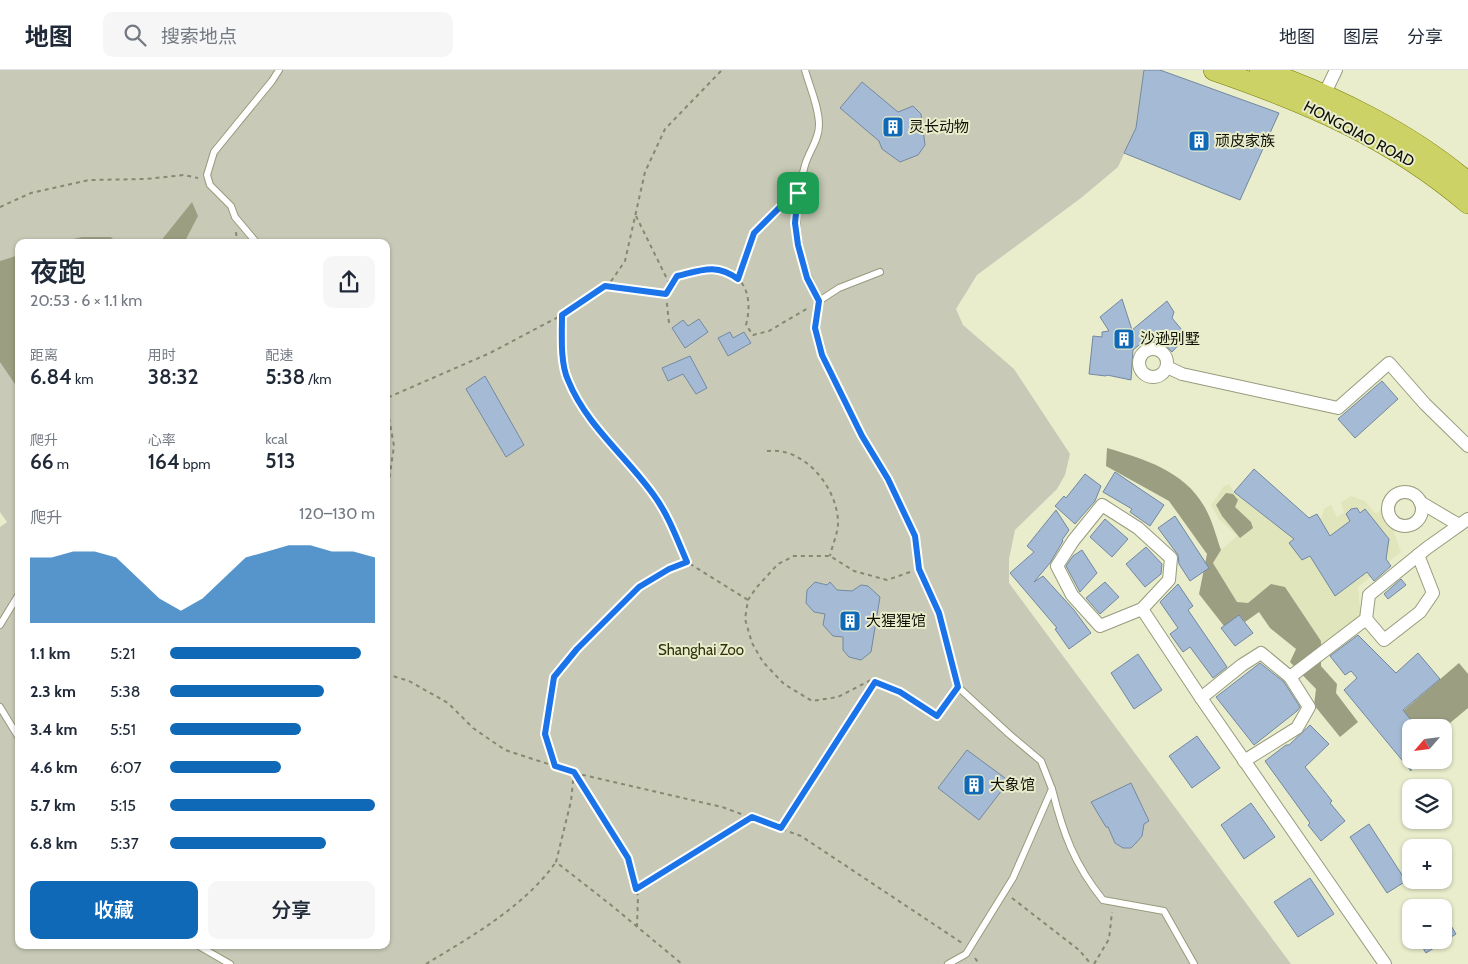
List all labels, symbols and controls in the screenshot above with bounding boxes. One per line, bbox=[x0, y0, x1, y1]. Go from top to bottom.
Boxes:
search box bbox=[103, 12, 453, 57]
icon: search bbox=[121, 21, 149, 49]
text: 地图 bbox=[25, 22, 73, 51]
text: 搜索地点 bbox=[161, 25, 237, 48]
text: 地图 bbox=[1279, 26, 1315, 48]
text: 图层 bbox=[1343, 26, 1379, 48]
text: 分享 bbox=[1407, 26, 1443, 48]
street label: HONGQIAO ROAD bbox=[1301, 97, 1417, 171]
building icon: 灵长动物 bbox=[881, 115, 905, 139]
place label: 灵长动物 bbox=[909, 118, 969, 136]
building icon: 顽皮家族 bbox=[1187, 129, 1211, 153]
place label: 顽皮家族 bbox=[1215, 132, 1275, 150]
pin bbox=[777, 172, 819, 214]
icon: arrive bbox=[784, 179, 812, 207]
text: 夜跑 bbox=[30, 255, 86, 289]
button: share bbox=[323, 256, 375, 308]
text: 20:53 · 6 × 1.1 km bbox=[30, 291, 142, 310]
building icon: 沙逊别墅 bbox=[1112, 327, 1136, 351]
place label: 沙逊别墅 bbox=[1140, 330, 1200, 348]
text: 距离 bbox=[30, 346, 58, 364]
text: 用时 bbox=[148, 346, 176, 364]
text: 配速 bbox=[265, 346, 293, 364]
text: 6.84 bbox=[30, 364, 72, 389]
text: 38:32 bbox=[148, 364, 199, 389]
text: 5:38 bbox=[265, 364, 305, 389]
text: km bbox=[72, 370, 94, 388]
text: /km bbox=[305, 370, 331, 388]
text: kcal bbox=[265, 430, 288, 448]
text: 爬升 bbox=[30, 431, 58, 449]
text: 心率 bbox=[148, 431, 176, 449]
text: 513 bbox=[265, 448, 295, 473]
text: 66 bbox=[30, 449, 54, 474]
text: 164 bbox=[148, 449, 180, 474]
text: m bbox=[54, 455, 69, 473]
text: bpm bbox=[180, 455, 211, 473]
text: 120–130 m bbox=[299, 504, 375, 523]
text: 爬升 bbox=[30, 508, 62, 527]
building icon: 大猩猩馆 bbox=[838, 609, 862, 633]
place label: 大猩猩馆 bbox=[866, 612, 926, 630]
park label: Shanghai Zoo bbox=[658, 641, 744, 659]
text: 1.1 km bbox=[30, 644, 70, 663]
text: 5:21 bbox=[110, 644, 136, 663]
text: 2.3 km bbox=[30, 682, 76, 701]
text: 5:38 bbox=[110, 682, 140, 701]
north arrow bbox=[1402, 719, 1452, 769]
map controls bbox=[1402, 719, 1452, 949]
text: 3.4 km bbox=[30, 720, 77, 739]
text: 5:51 bbox=[110, 720, 136, 739]
text: 4.6 km bbox=[30, 758, 78, 777]
text: 6:07 bbox=[110, 758, 141, 777]
building icon: 大象馆 bbox=[962, 773, 986, 797]
place label: 大象馆 bbox=[990, 776, 1035, 794]
button: layers bbox=[1402, 779, 1452, 829]
text: 5.7 km bbox=[30, 796, 76, 815]
text: 5:15 bbox=[110, 796, 136, 815]
text: 6.8 km bbox=[30, 834, 77, 853]
text: 5:37 bbox=[110, 834, 139, 853]
button: + bbox=[1402, 839, 1452, 889]
button: 收藏 bbox=[30, 881, 198, 939]
button: 分享 bbox=[208, 881, 375, 939]
button: − bbox=[1402, 899, 1452, 949]

